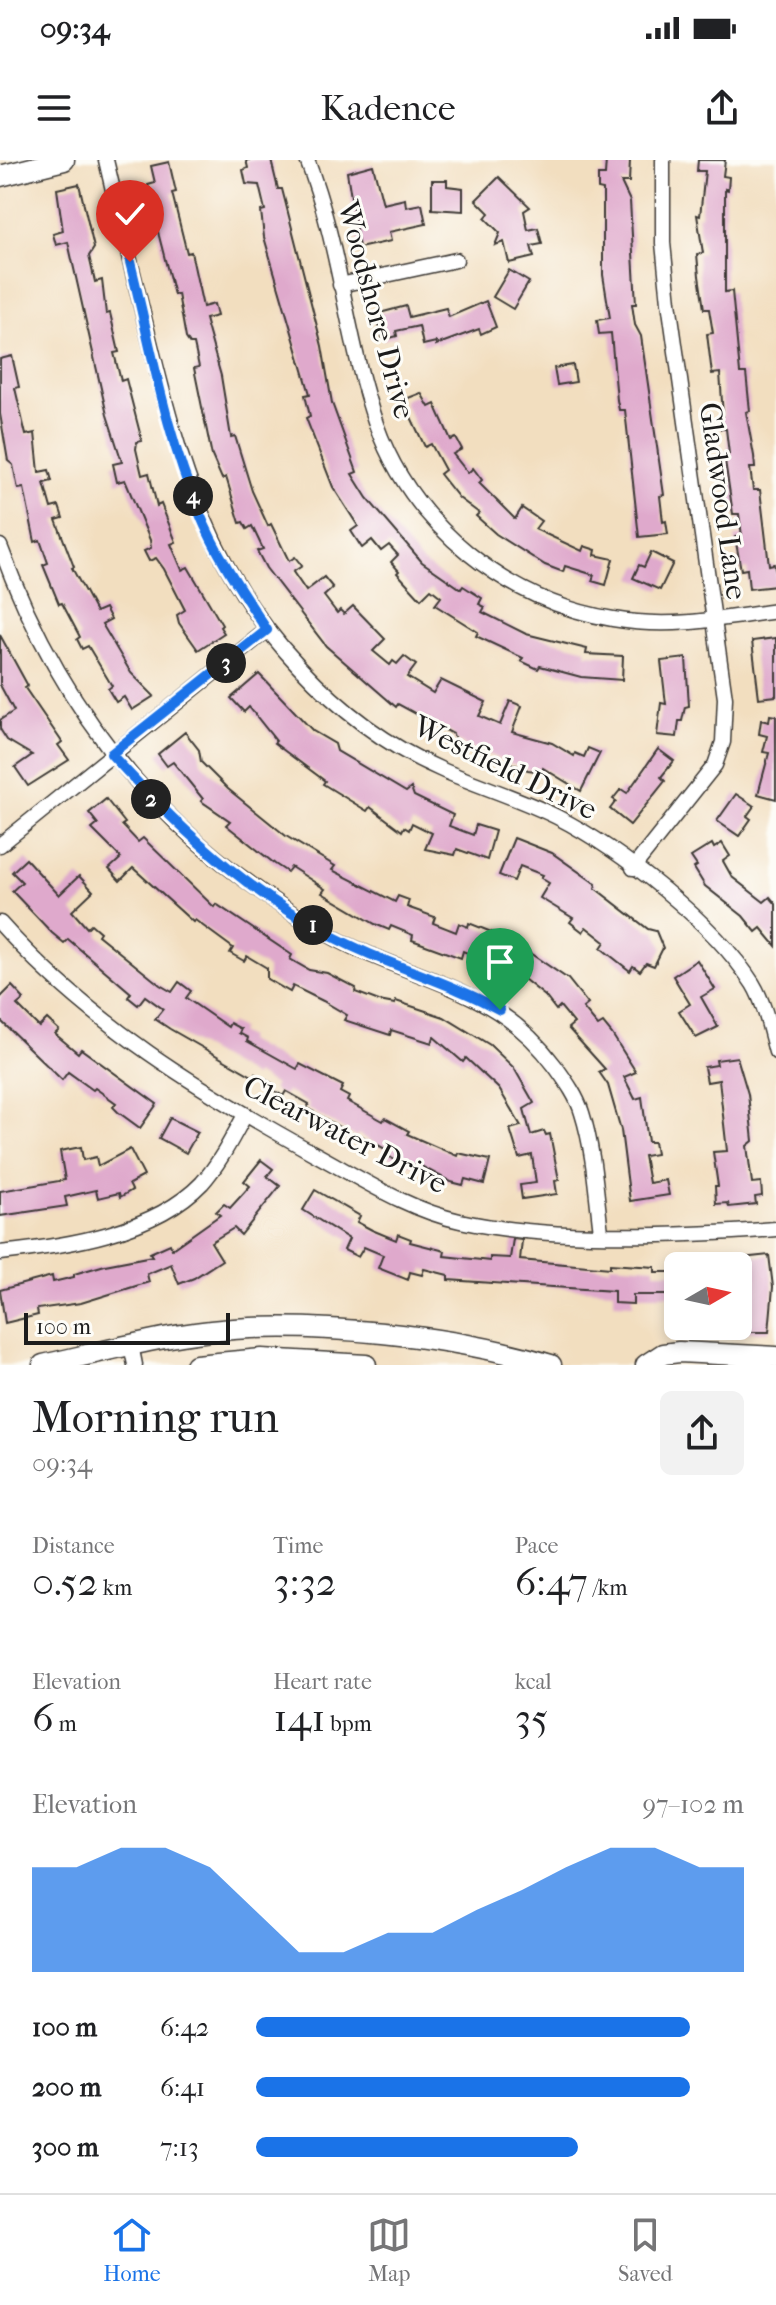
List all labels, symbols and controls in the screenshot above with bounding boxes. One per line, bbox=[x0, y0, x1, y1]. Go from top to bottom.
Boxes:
text: 09:34 bbox=[40, 11, 110, 46]
icon: menu bbox=[32, 86, 76, 130]
icon: share bbox=[700, 86, 744, 130]
text: Kadence bbox=[320, 87, 456, 129]
pin bbox=[96, 180, 164, 262]
icon: check bbox=[108, 192, 152, 236]
street label: Woodshore Drive bbox=[330, 196, 422, 423]
street label: Gladwood Lane bbox=[692, 400, 754, 602]
pin: 4 bbox=[173, 476, 213, 516]
text: 4 bbox=[187, 483, 200, 509]
pin: 3 bbox=[206, 643, 246, 683]
text: 3 bbox=[221, 650, 231, 676]
street label: Westfield Drive bbox=[407, 708, 603, 828]
pin: 2 bbox=[131, 779, 171, 819]
text: 2 bbox=[145, 786, 157, 812]
pin: 1 bbox=[293, 905, 333, 945]
text: 1 bbox=[309, 912, 317, 938]
pin bbox=[466, 928, 534, 1010]
icon: arrive bbox=[478, 940, 522, 984]
street label: Clearwater Drive bbox=[237, 1069, 453, 1201]
north arrow bbox=[664, 1252, 752, 1340]
map controls bbox=[664, 1252, 752, 1340]
scale bar bbox=[24, 1309, 230, 1345]
text: 100 m bbox=[36, 1314, 91, 1340]
button: share bbox=[660, 1391, 744, 1475]
text: Morning run bbox=[32, 1392, 279, 1443]
text: 09:34 bbox=[32, 1448, 92, 1479]
text: Distance bbox=[32, 1533, 115, 1559]
text: Time bbox=[273, 1533, 323, 1559]
text: Pace bbox=[515, 1533, 558, 1559]
text: 0.52 bbox=[32, 1559, 98, 1605]
text: 3:32 bbox=[273, 1559, 336, 1605]
text: 6:47 bbox=[515, 1559, 588, 1605]
text: km bbox=[98, 1575, 132, 1601]
text: /km bbox=[588, 1575, 627, 1601]
text: Elevation bbox=[32, 1669, 121, 1695]
text: Heart rate bbox=[273, 1669, 372, 1695]
text: kcal bbox=[515, 1669, 552, 1695]
text: 6 bbox=[32, 1695, 54, 1741]
text: 141 bbox=[273, 1695, 326, 1741]
text: 35 bbox=[515, 1695, 548, 1741]
text: m bbox=[54, 1711, 77, 1737]
text: bpm bbox=[326, 1711, 372, 1737]
text: Elevation bbox=[32, 1789, 137, 1820]
text: 97–102 m bbox=[642, 1789, 744, 1820]
text: 100 m bbox=[32, 2012, 97, 2043]
text: 6:42 bbox=[160, 2012, 209, 2043]
text: 200 m bbox=[32, 2072, 101, 2103]
text: 6:41 bbox=[160, 2072, 205, 2103]
text: 300 m bbox=[32, 2132, 99, 2163]
text: 7:13 bbox=[160, 2132, 199, 2163]
tab: Home bbox=[103, 2213, 161, 2287]
tab: Map bbox=[367, 2213, 411, 2287]
tab: Saved bbox=[618, 2213, 673, 2287]

